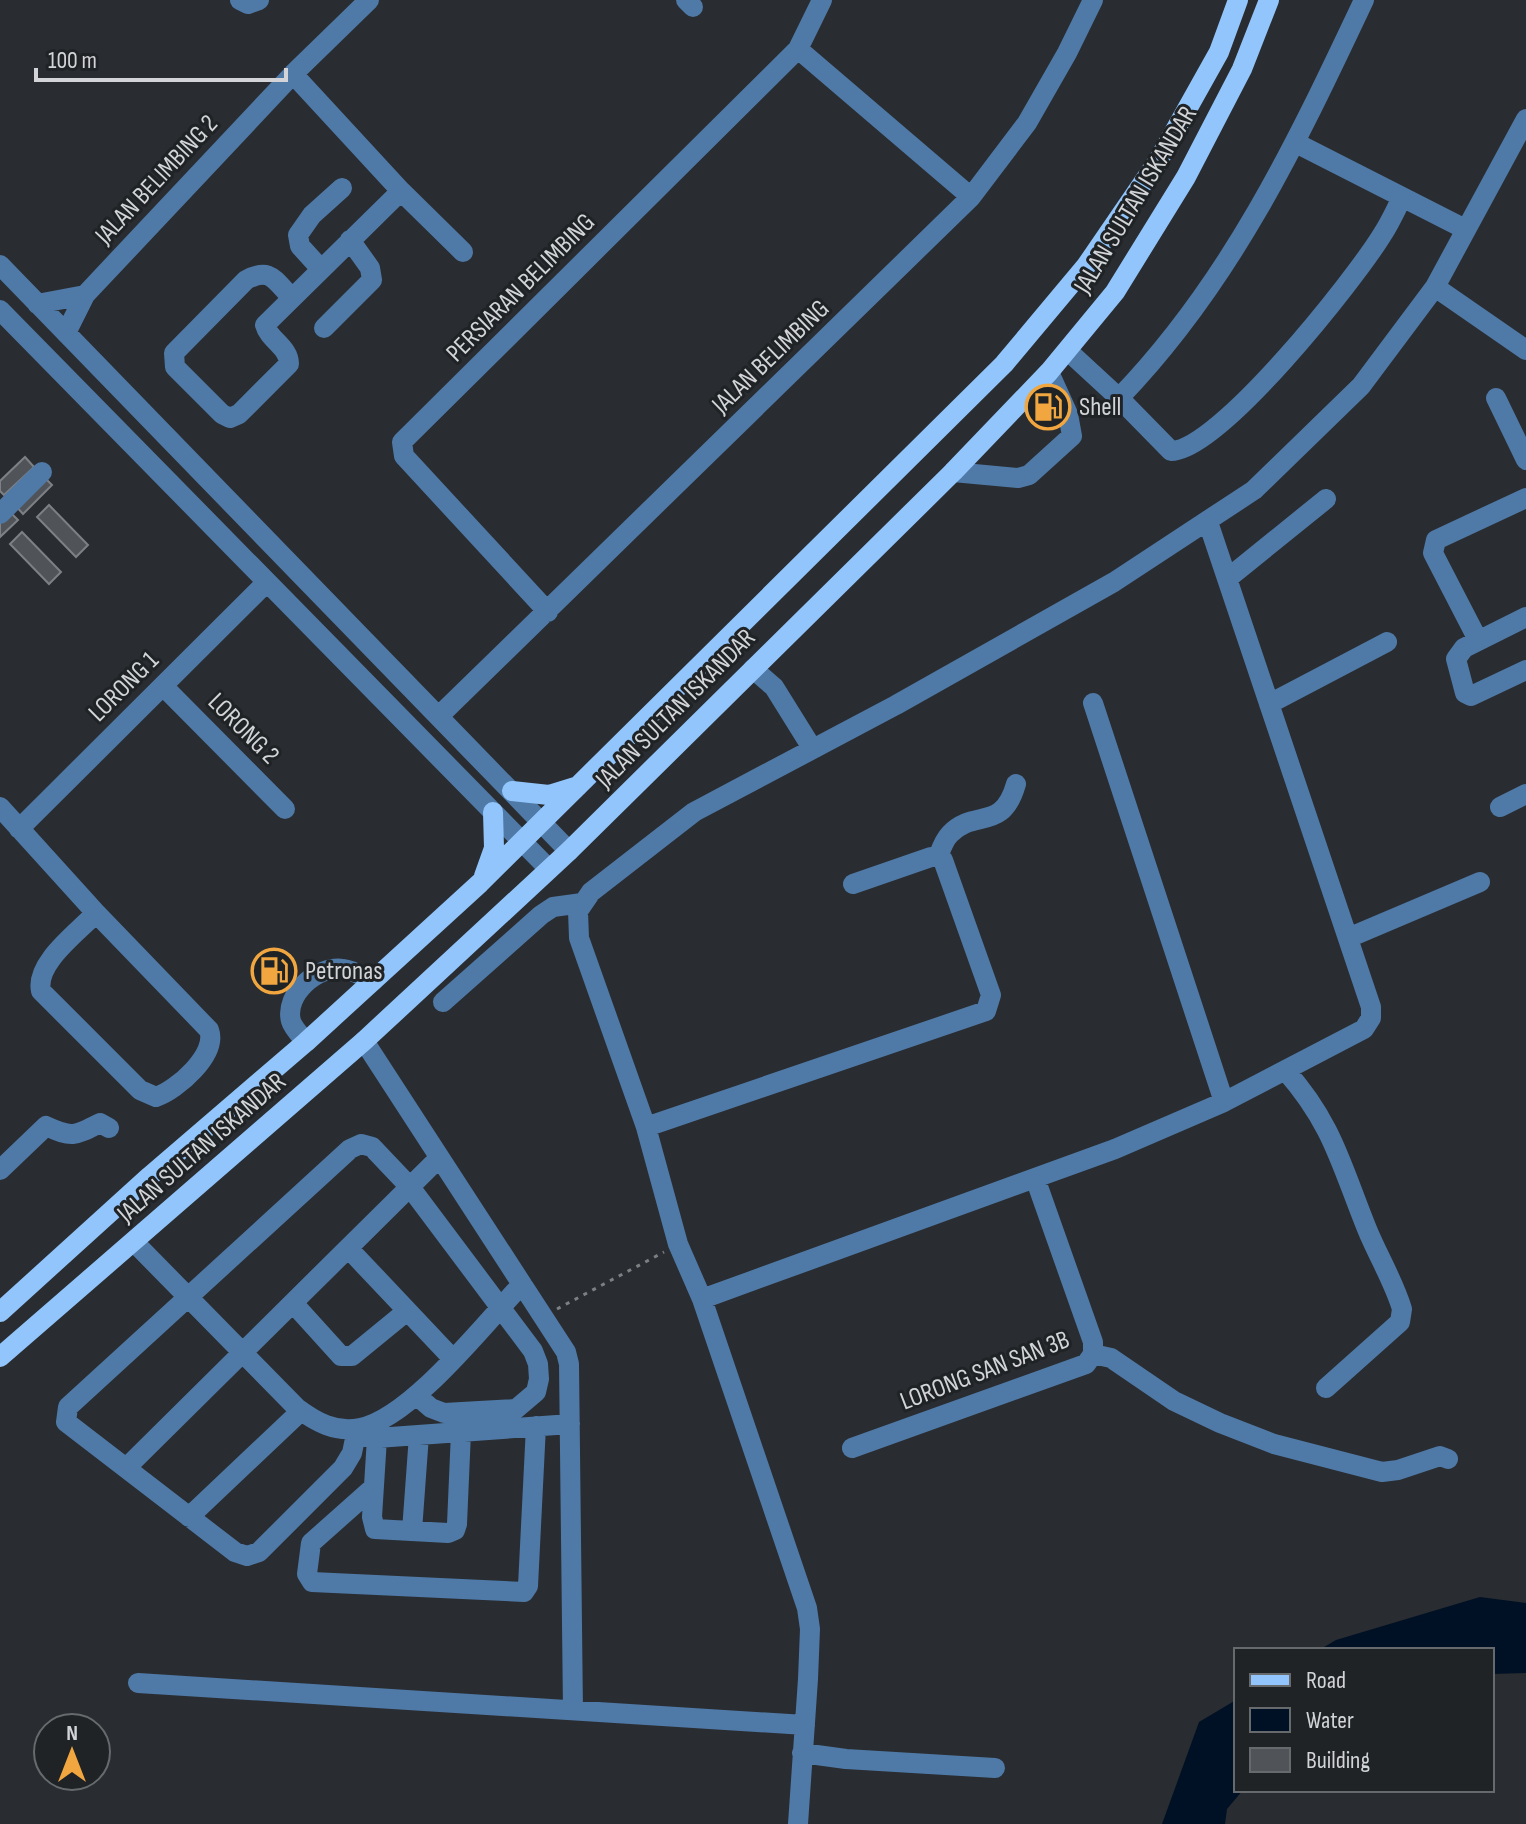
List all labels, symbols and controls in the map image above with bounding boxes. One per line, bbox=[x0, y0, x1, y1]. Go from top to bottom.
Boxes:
scale bar bbox=[36, 32, 286, 82]
text: 100 m bbox=[48, 46, 97, 75]
street label: JALAN SULTAN ISKANDAR bbox=[1067, 101, 1204, 300]
street label: JALAN BELIMBING 2 bbox=[89, 109, 225, 252]
street label: PERSIARAN BELIMBING bbox=[440, 207, 602, 369]
street label: JALAN BELIMBING bbox=[705, 294, 836, 421]
fuel station icon: Shell bbox=[1024, 383, 1072, 431]
place label: Shell bbox=[1079, 392, 1121, 423]
street label: JALAN SULTAN ISKANDAR bbox=[589, 623, 762, 796]
street label: LORONG 1 bbox=[83, 646, 165, 728]
street label: LORONG 2 bbox=[201, 687, 285, 771]
fuel station icon: Petronas bbox=[250, 947, 298, 995]
place label: Petronas bbox=[305, 956, 383, 987]
street label: JALAN SULTAN ISKANDAR bbox=[111, 1066, 293, 1230]
street label: LORONG SAN SAN 3B bbox=[896, 1324, 1074, 1418]
legend bbox=[1234, 1648, 1494, 1792]
text: Road bbox=[1306, 1666, 1346, 1695]
text: Water bbox=[1306, 1706, 1354, 1735]
north arrow bbox=[32, 1712, 112, 1792]
text: N bbox=[66, 1720, 78, 1747]
text: Building bbox=[1306, 1746, 1370, 1775]

